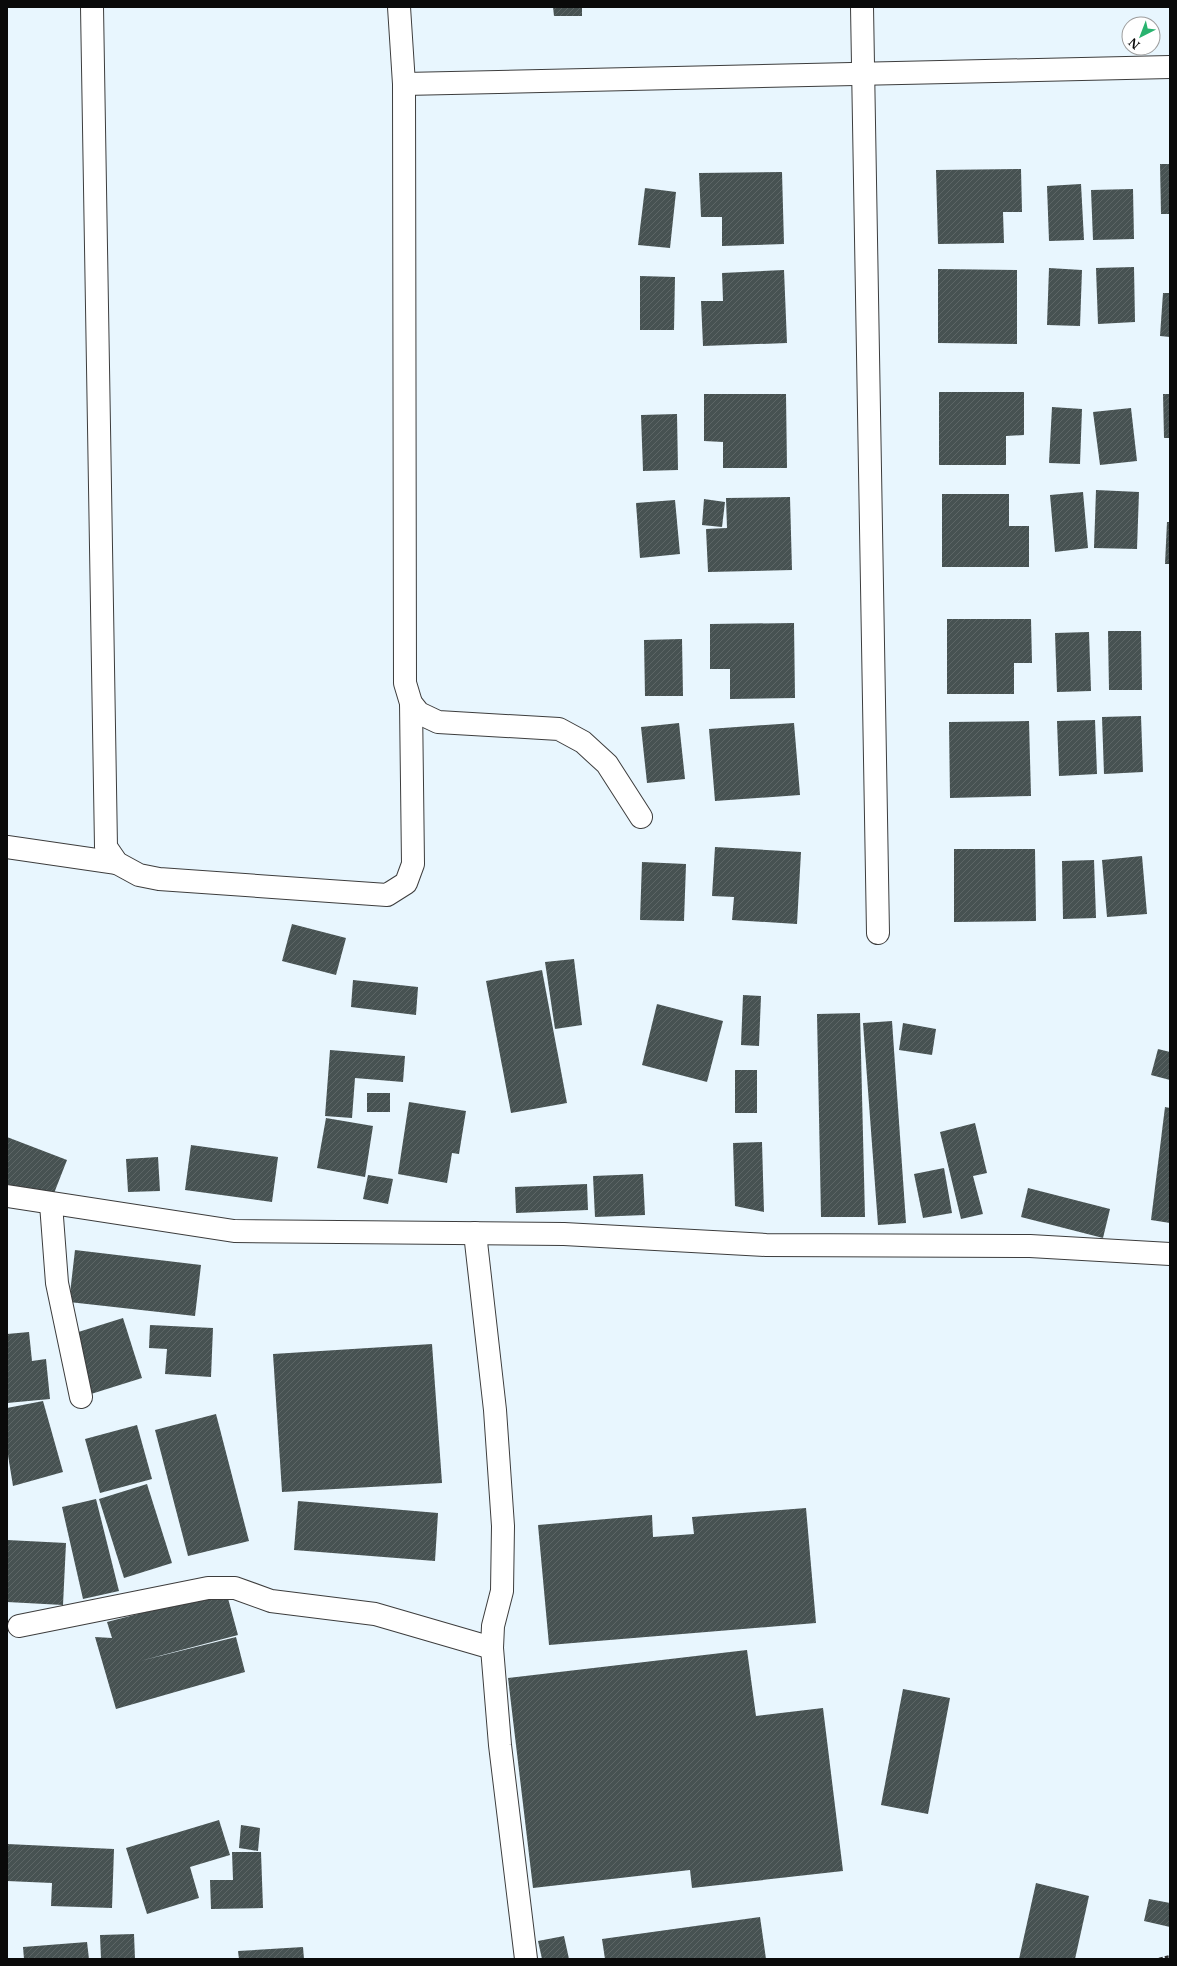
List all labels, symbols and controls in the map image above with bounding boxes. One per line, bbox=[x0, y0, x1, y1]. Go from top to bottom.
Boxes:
north arrow bbox=[1121, 16, 1161, 56]
text: N bbox=[1125, 34, 1143, 52]

